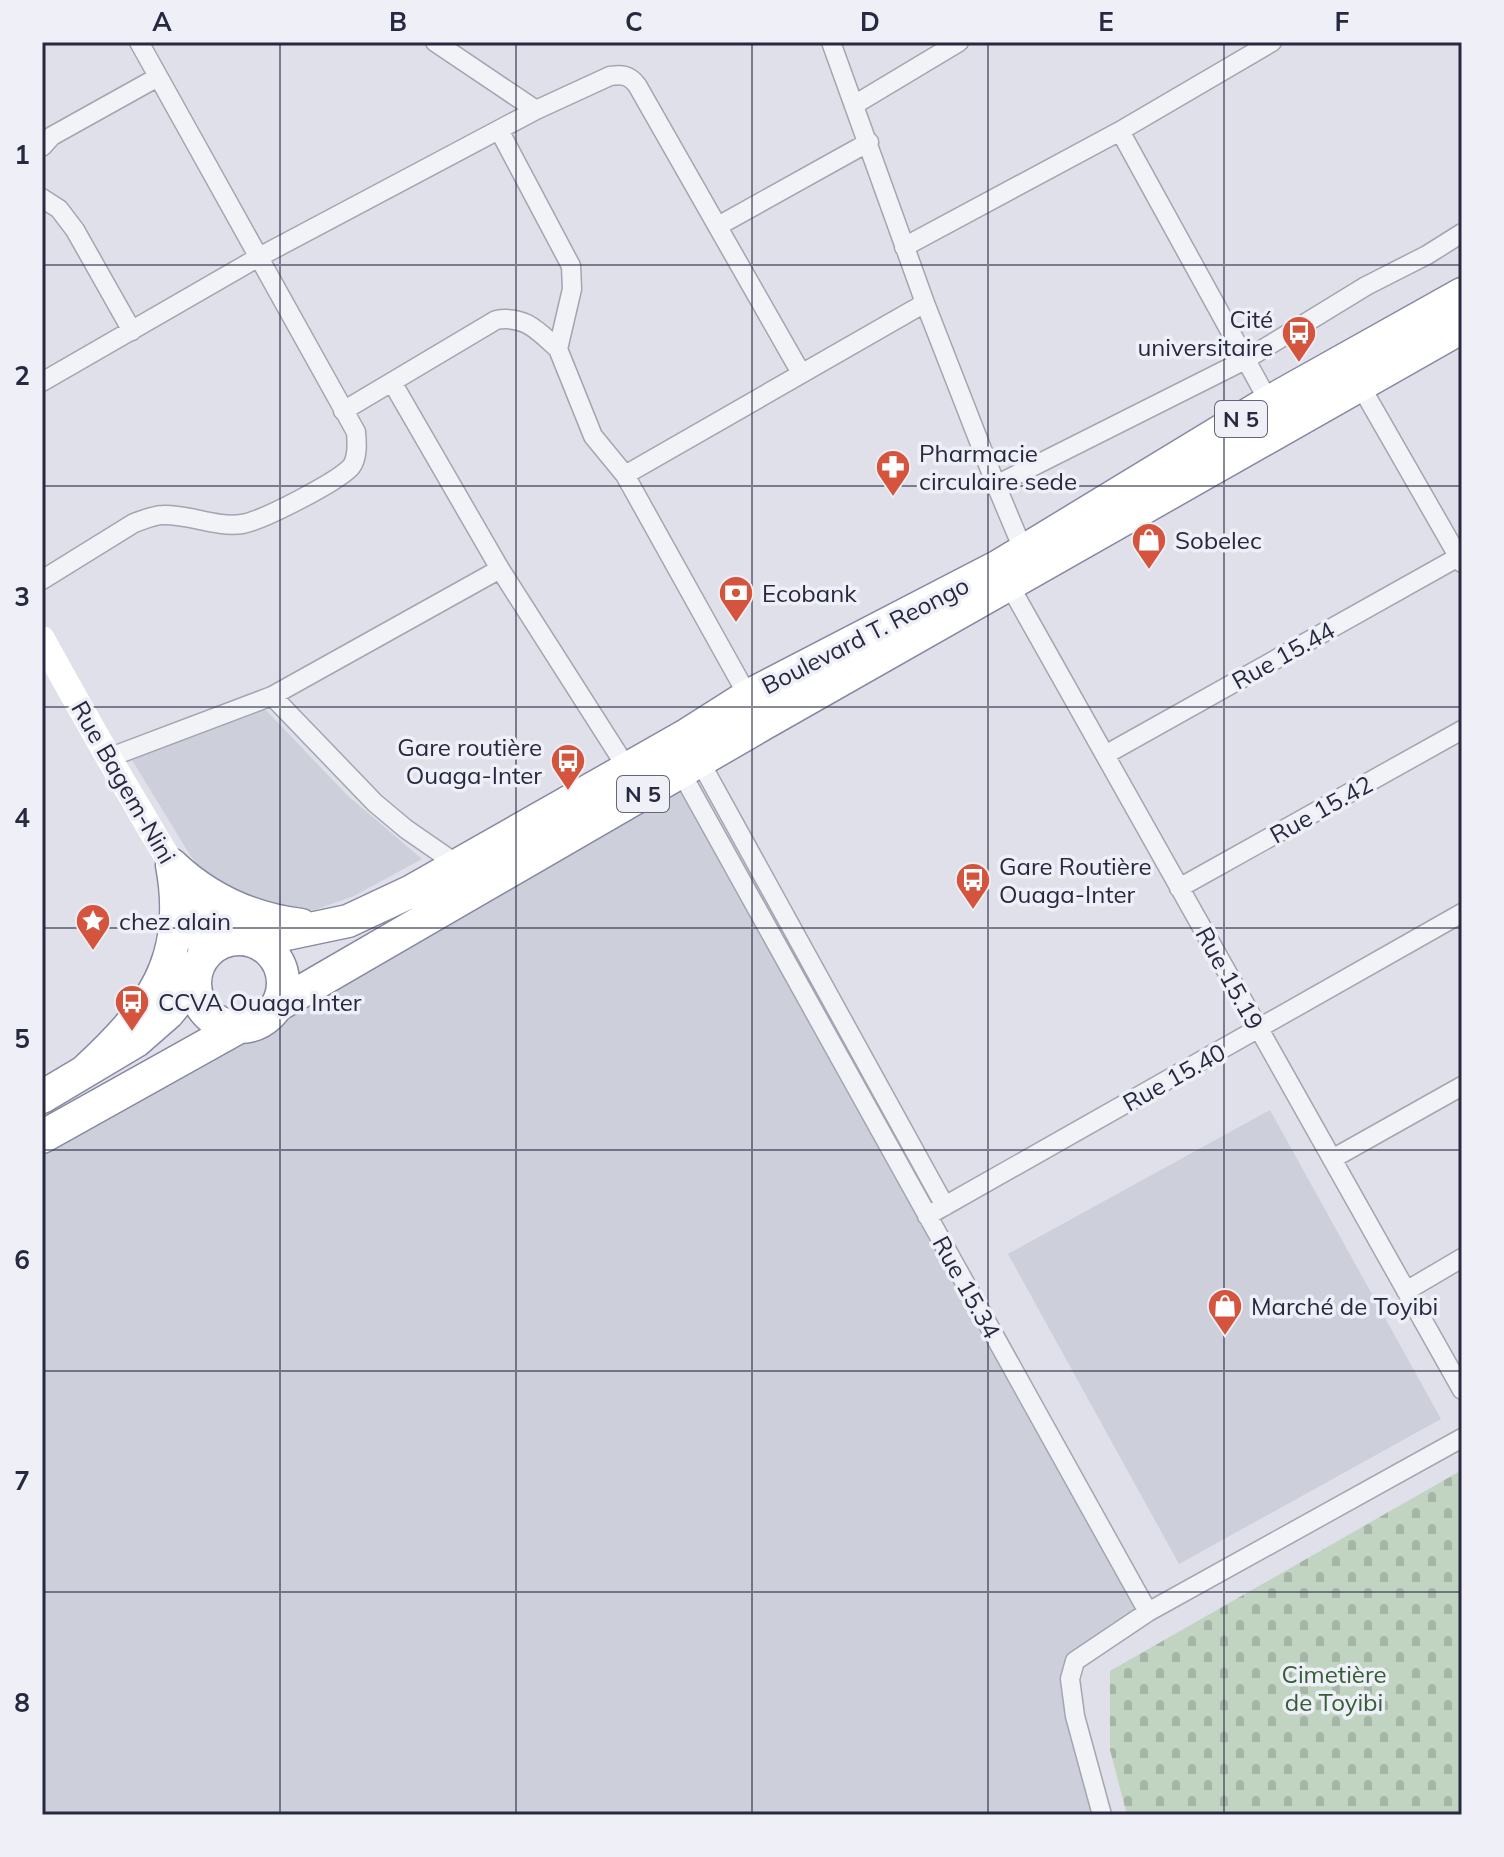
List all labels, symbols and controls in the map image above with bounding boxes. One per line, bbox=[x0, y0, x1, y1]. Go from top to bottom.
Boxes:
text: A bbox=[152, 5, 172, 38]
text: B bbox=[389, 5, 407, 38]
text: C bbox=[625, 5, 643, 38]
text: D bbox=[860, 5, 880, 38]
text: E bbox=[1098, 5, 1114, 38]
text: F bbox=[1335, 5, 1350, 38]
text: 1 bbox=[14, 138, 30, 171]
place label: Cité universitaire bbox=[1137, 304, 1273, 362]
bus stop icon: Cité universitaire bbox=[1280, 314, 1318, 364]
text: 2 bbox=[14, 359, 30, 392]
road number: N 5 bbox=[1215, 401, 1267, 437]
place label: Pharmacie circulaire sede bbox=[919, 438, 1077, 496]
pharmacy icon: Pharmacie circulaire sede bbox=[874, 448, 912, 498]
shop icon: Sobelec bbox=[1130, 521, 1168, 571]
place label: Sobelec bbox=[1175, 525, 1262, 555]
street label: Boulevard T. Reongo bbox=[756, 570, 974, 700]
bank icon: Ecobank bbox=[717, 574, 755, 624]
place label: Ecobank bbox=[762, 578, 857, 608]
text: 3 bbox=[14, 580, 30, 613]
street label: Rue 15.44 bbox=[1226, 615, 1340, 695]
street label: Rue Bagem-Nini bbox=[65, 695, 183, 869]
place label: Gare routière Ouaga-Inter bbox=[397, 732, 542, 790]
bus stop icon: Gare routière Ouaga-Inter bbox=[549, 742, 587, 792]
street label: Rue 15.42 bbox=[1264, 769, 1378, 849]
road number: N 5 bbox=[617, 776, 669, 812]
text: 4 bbox=[14, 801, 30, 834]
place label: Gare Routière Ouaga-Inter bbox=[999, 851, 1152, 909]
bus stop icon: Gare Routière Ouaga-Inter bbox=[954, 861, 992, 911]
place icon: chez alain bbox=[74, 902, 112, 952]
place label: chez alain bbox=[119, 906, 231, 936]
street label: Rue 15.19 bbox=[1190, 921, 1270, 1035]
bus stop icon: CCVA Ouaga Inter bbox=[113, 983, 151, 1033]
place label: CCVA Ouaga Inter bbox=[158, 987, 362, 1017]
text: 5 bbox=[14, 1022, 30, 1055]
street label: Rue 15.40 bbox=[1117, 1037, 1231, 1117]
street label: Rue 15.34 bbox=[927, 1230, 1007, 1344]
text: 6 bbox=[14, 1243, 30, 1276]
shop icon: Marché de Toyibi bbox=[1206, 1287, 1244, 1337]
place label: Marché de Toyibi bbox=[1251, 1291, 1438, 1321]
text: 7 bbox=[14, 1464, 30, 1497]
park label: Cimetière de Toyibi bbox=[1281, 1659, 1387, 1717]
text: 8 bbox=[14, 1686, 30, 1719]

